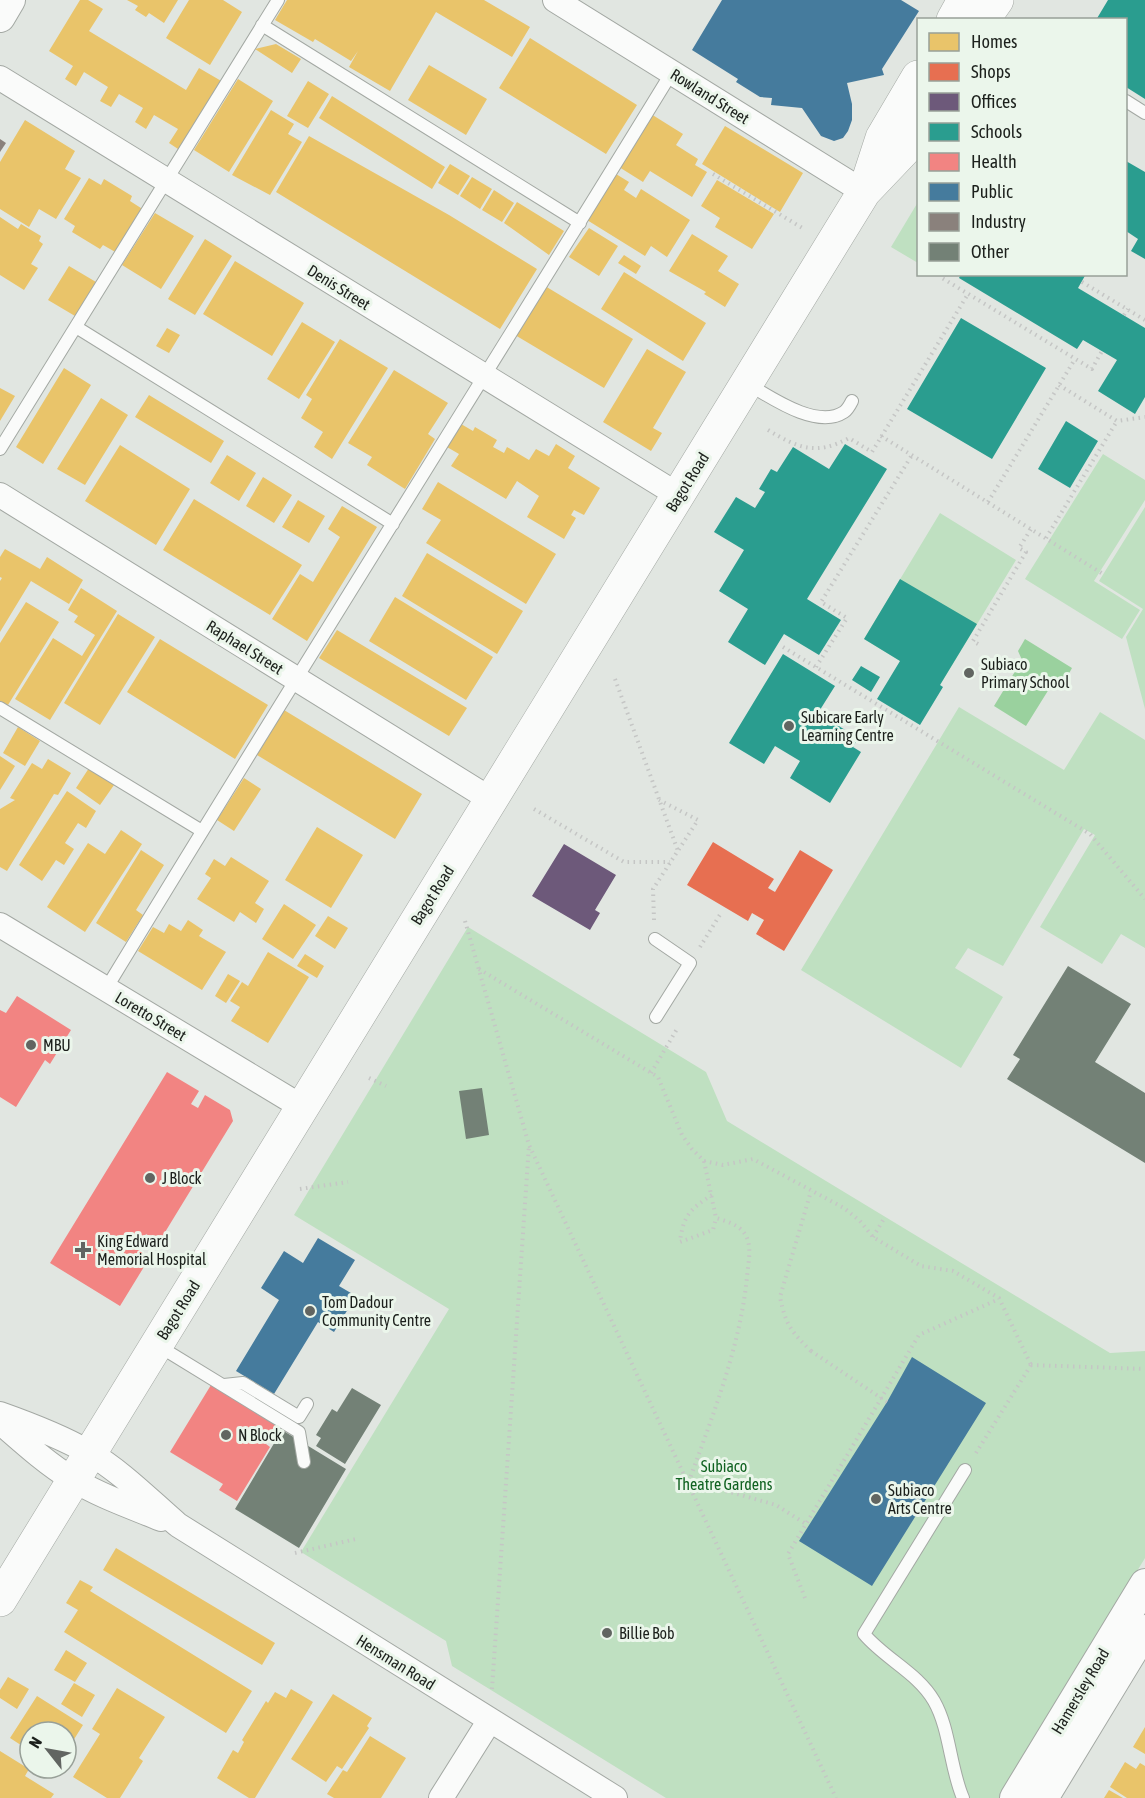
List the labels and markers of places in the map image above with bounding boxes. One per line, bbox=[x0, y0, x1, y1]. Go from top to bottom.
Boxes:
place label: Subiaco Primary School bbox=[981, 655, 1070, 692]
marker: Subiaco Primary School bbox=[962, 666, 976, 680]
place label: Subicare Early Learning Centre bbox=[801, 708, 894, 745]
marker: Subicare Early Learning Centre bbox=[782, 719, 796, 733]
place label: MBU bbox=[43, 1036, 71, 1054]
marker: MBU bbox=[24, 1038, 38, 1052]
place label: J Block bbox=[162, 1169, 201, 1187]
marker: J Block bbox=[143, 1171, 157, 1185]
place label: King Edward Memorial Hospital bbox=[97, 1232, 207, 1269]
marker: King Edward Memorial Hospital bbox=[74, 1241, 92, 1259]
place label: Tom Dadour Community Centre bbox=[322, 1293, 431, 1330]
marker: Tom Dadour Community Centre bbox=[303, 1304, 317, 1318]
place label: N Block bbox=[238, 1426, 282, 1444]
marker: N Block bbox=[219, 1428, 233, 1442]
place label: Subiaco Arts Centre bbox=[888, 1481, 952, 1517]
marker: Subiaco Arts Centre bbox=[869, 1492, 883, 1506]
place label: Billie Bob bbox=[619, 1624, 675, 1642]
marker: Billie Bob bbox=[600, 1626, 614, 1640]

